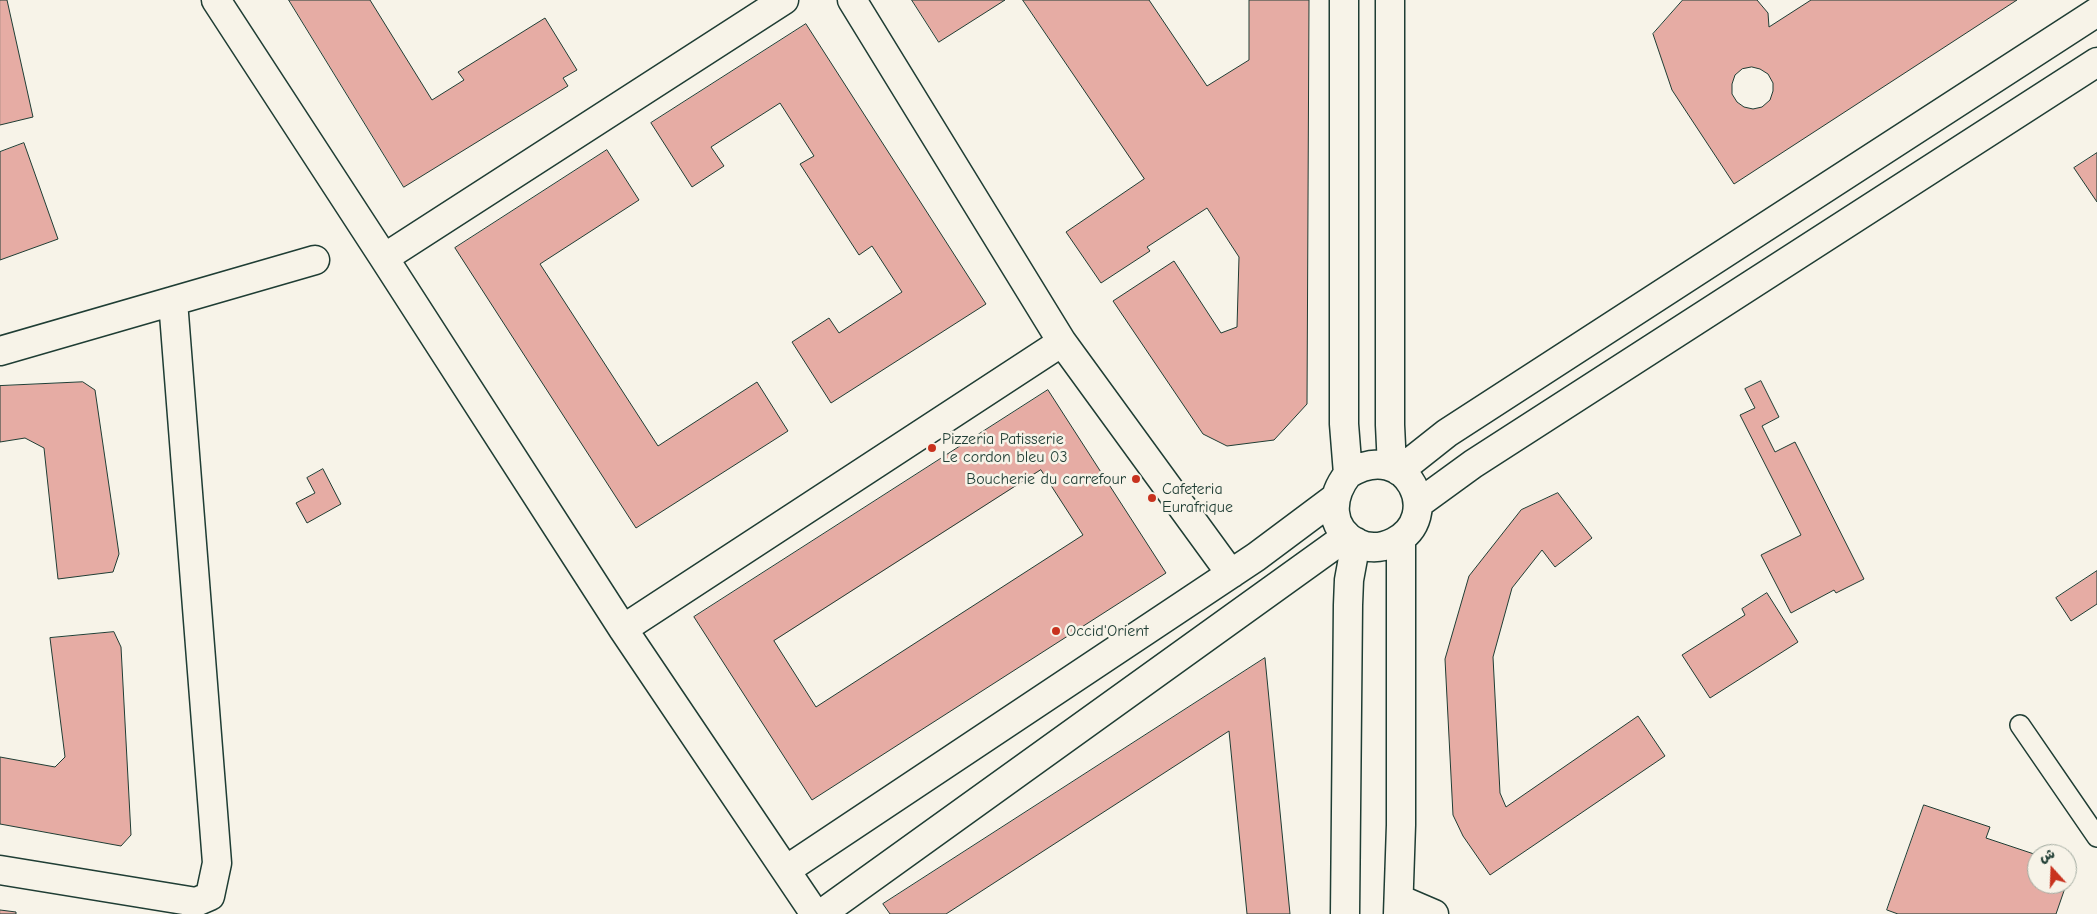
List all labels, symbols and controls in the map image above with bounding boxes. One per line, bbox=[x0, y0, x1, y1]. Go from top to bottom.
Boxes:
place label: Pizzeria Patisserie Le cordon bleu 03 bbox=[942, 429, 1068, 467]
marker: Pizzeria Patisserie Le cordon bleu 03 bbox=[926, 442, 938, 454]
place label: Boucherie du carrefour bbox=[966, 469, 1126, 489]
marker: Boucherie du carrefour bbox=[1130, 473, 1142, 485]
place label: Cafeteria Eurafrique bbox=[1162, 479, 1233, 517]
marker: Cafeteria Eurafrique bbox=[1146, 492, 1158, 504]
place label: Occid'Orient bbox=[1066, 621, 1149, 641]
marker: Occid'Orient bbox=[1050, 625, 1062, 637]
north arrow bbox=[2027, 844, 2077, 894]
text: ش bbox=[2037, 845, 2057, 866]

